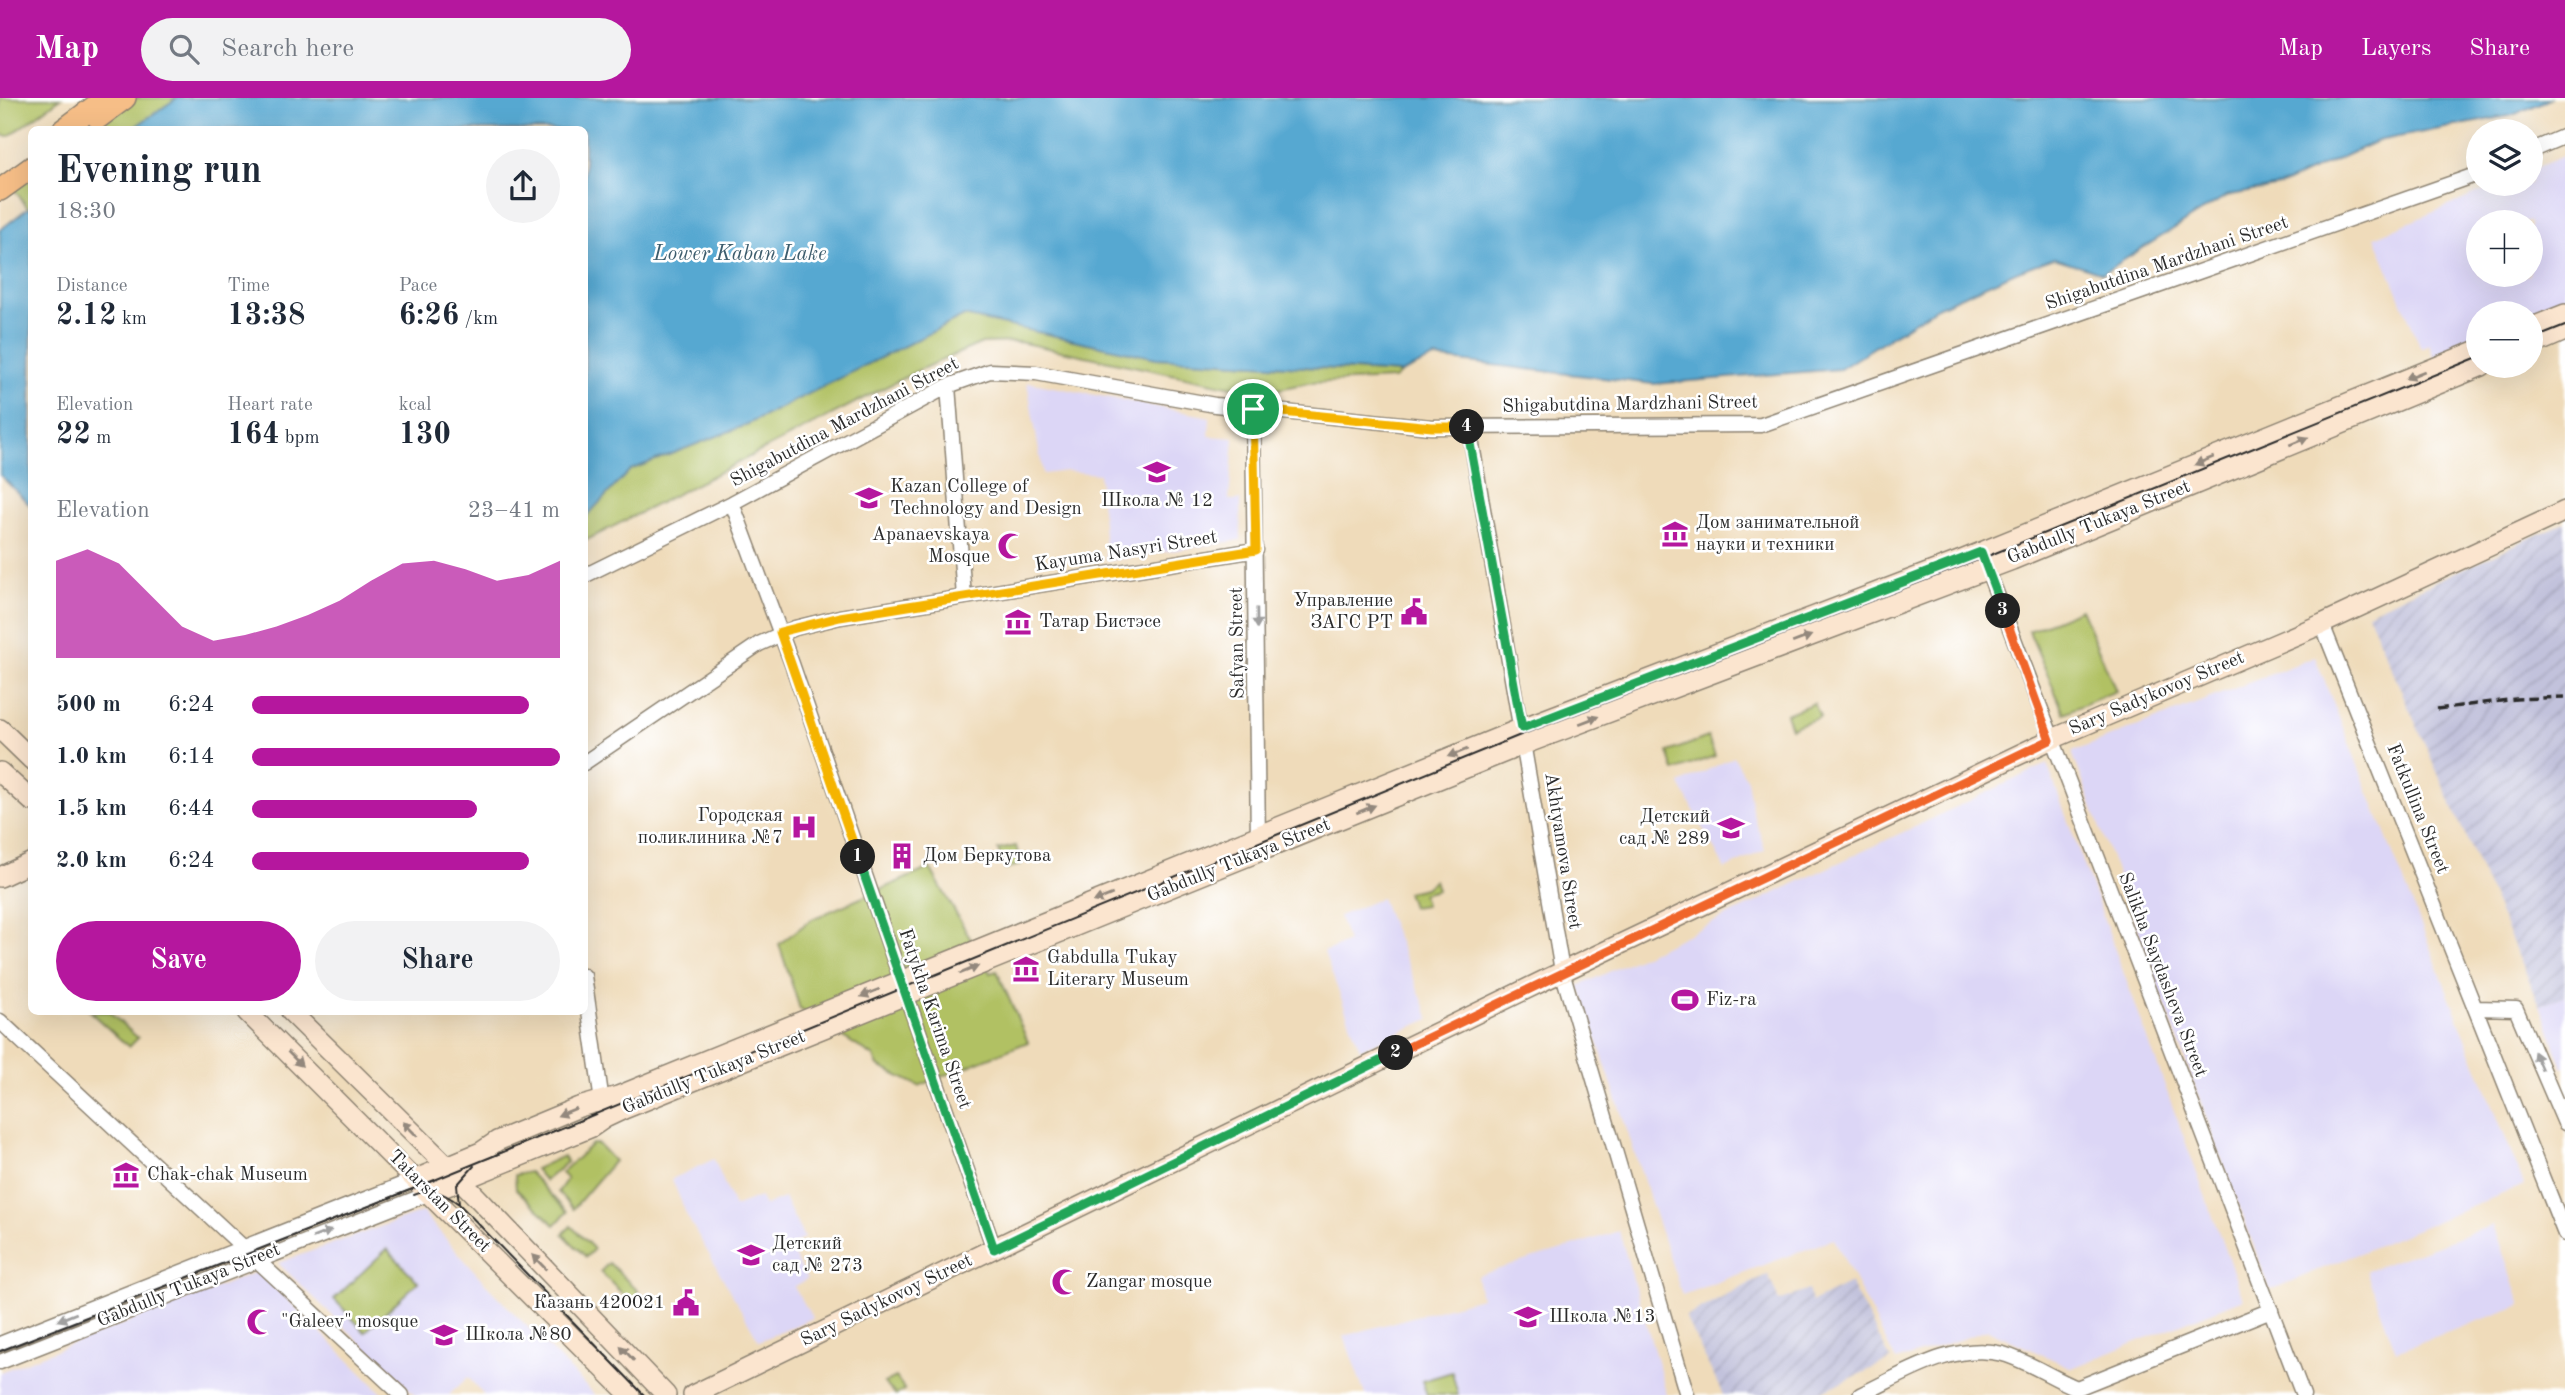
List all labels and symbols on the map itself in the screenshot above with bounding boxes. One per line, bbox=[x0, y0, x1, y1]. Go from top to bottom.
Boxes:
street label: Shigabutdina Mardzhani Street bbox=[2043, 213, 2291, 315]
water label: Lower Kaban Lake bbox=[652, 244, 827, 265]
street label: Shigabutdina Mardzhani Street bbox=[728, 355, 962, 491]
one-way arrow bbox=[2404, 370, 2425, 381]
pin bbox=[1223, 379, 1283, 439]
street label: Shigabutdina Mardzhani Street bbox=[1502, 393, 1758, 417]
pin: 4 bbox=[1450, 410, 1484, 444]
one-way arrow bbox=[2289, 436, 2310, 447]
one-way arrow bbox=[2194, 456, 2215, 467]
school or university icon: Школа № 12 bbox=[1142, 457, 1172, 487]
place label: Kazan College of Technology and Design bbox=[890, 478, 1082, 519]
street label: Gabdully Tukaya Street bbox=[2005, 478, 2193, 568]
school or university icon: Kazan College of Technology and Design bbox=[854, 483, 884, 513]
place label: Школа № 12 bbox=[1101, 492, 1213, 511]
place label: Дом занимательной науки и техники bbox=[1696, 514, 1860, 555]
museum icon: Дом занимательной науки и техники bbox=[1660, 519, 1690, 549]
place label: Apanaevskaya Mosque bbox=[872, 526, 991, 567]
street label: Kayuma Nasyri Street bbox=[1033, 528, 1219, 576]
mosque icon: Apanaevskaya Mosque bbox=[996, 531, 1026, 561]
street label: Safyan Street bbox=[1228, 587, 1248, 699]
place label: Управление ЗАГС РТ bbox=[1294, 592, 1393, 633]
pin: 3 bbox=[1986, 594, 2021, 628]
public building icon: Управление ЗАГС РТ bbox=[1399, 597, 1429, 627]
museum icon: Татар Бистэсе bbox=[1003, 607, 1033, 637]
one-way arrow bbox=[1251, 608, 1263, 630]
place label: Татар Бистэсе bbox=[1039, 613, 1161, 632]
one-way arrow bbox=[1791, 634, 1812, 645]
street label: Sary Sadykovoy Street bbox=[2067, 648, 2247, 740]
one-way arrow bbox=[1578, 714, 1599, 725]
street label: Fatkullina Street bbox=[2382, 741, 2452, 877]
one-way arrow bbox=[1448, 748, 1469, 759]
street label: Akhtyamova Street bbox=[1540, 771, 1584, 931]
one-way arrow bbox=[1356, 804, 1377, 815]
place label: Городская поликлиника №7 bbox=[638, 807, 783, 848]
place label: Детский сад № 289 bbox=[1619, 808, 1710, 849]
hospital icon: Городская поликлиника №7 bbox=[789, 812, 819, 842]
school or university icon: Детский сад № 289 bbox=[1716, 813, 1746, 843]
street label: Gabdully Tukaya Street bbox=[1145, 816, 1333, 906]
pin: 1 bbox=[840, 840, 876, 874]
building icon: Дом Беркутова bbox=[887, 841, 917, 871]
place label: Дом Беркутова bbox=[923, 847, 1052, 866]
street label: Salikha Saydasheva Street bbox=[2114, 870, 2210, 1080]
one-way arrow bbox=[1093, 893, 1114, 904]
street label: Fatykha Karima Street bbox=[894, 926, 974, 1112]
place label: Gabdulla Tukay Literary Museum bbox=[1047, 949, 1189, 990]
museum icon: Gabdulla Tukay Literary Museum bbox=[1011, 954, 1041, 984]
one-way arrow bbox=[958, 965, 979, 976]
sports icon: Fiz-ra bbox=[1670, 985, 1700, 1015]
one-way arrow bbox=[859, 988, 880, 999]
place label: Fiz-ra bbox=[1706, 991, 1757, 1010]
street label: Gabdully Tukaya Street bbox=[620, 1028, 808, 1118]
pin: 2 bbox=[1378, 1035, 1414, 1070]
one-way arrow bbox=[2532, 1050, 2543, 1071]
one-way arrow bbox=[287, 1051, 304, 1068]
one-way arrow bbox=[557, 1107, 578, 1118]
one-way arrow bbox=[401, 1121, 418, 1138]
street label: Tatarstan Street bbox=[384, 1147, 494, 1257]
museum icon: Chak-chak Museum bbox=[111, 1160, 141, 1190]
place label: Chak-chak Museum bbox=[147, 1166, 308, 1185]
one-way arrow bbox=[311, 1228, 332, 1239]
place label: Детский сад № 273 bbox=[772, 1235, 863, 1276]
school or university icon: Детский сад № 273 bbox=[736, 1240, 766, 1270]
street label: Gabdully Tukaya Street bbox=[95, 1241, 283, 1331]
street label: Sary Sadykovoy Street bbox=[798, 1251, 976, 1351]
one-way arrow bbox=[531, 1255, 548, 1271]
mosque icon: Zangar mosque bbox=[1050, 1267, 1080, 1297]
place label: Zangar mosque bbox=[1086, 1273, 1212, 1292]
public building icon: Казань 420021 bbox=[671, 1288, 701, 1318]
place label: Казань 420021 bbox=[533, 1294, 665, 1313]
school or university icon: Школа №13 bbox=[1513, 1302, 1543, 1332]
mosque icon: "Galeev" mosque bbox=[245, 1307, 275, 1337]
place label: Школа №13 bbox=[1549, 1308, 1656, 1327]
one-way arrow bbox=[57, 1312, 78, 1323]
place label: "Galeev" mosque bbox=[281, 1313, 418, 1332]
school or university icon: Школа №80 bbox=[429, 1320, 459, 1350]
place label: Школа №80 bbox=[465, 1326, 572, 1345]
one-way arrow bbox=[619, 1345, 635, 1362]

